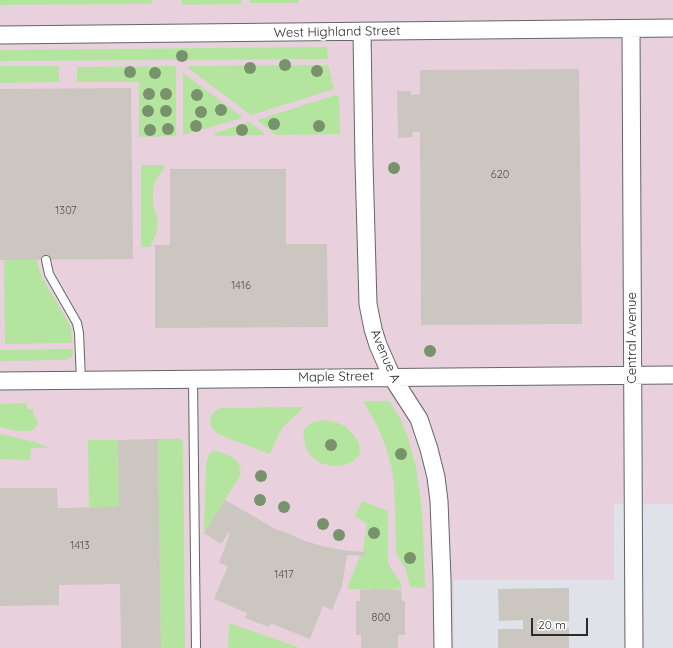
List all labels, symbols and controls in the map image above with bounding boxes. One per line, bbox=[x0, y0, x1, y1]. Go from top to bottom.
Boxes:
street label: West Highland Street bbox=[274, 23, 400, 41]
house number: 620 bbox=[491, 168, 509, 182]
house number: 1307 bbox=[55, 204, 77, 218]
house number: 1416 bbox=[231, 279, 251, 293]
street label: Central Avenue bbox=[624, 292, 640, 384]
street label: Avenue A bbox=[367, 327, 403, 385]
street label: Maple Street bbox=[298, 369, 374, 385]
house number: 1413 bbox=[70, 539, 90, 553]
house number: 1417 bbox=[274, 568, 294, 582]
scale bar bbox=[533, 610, 590, 636]
house number: 800 bbox=[371, 611, 391, 625]
text: 20 m bbox=[538, 617, 566, 632]

